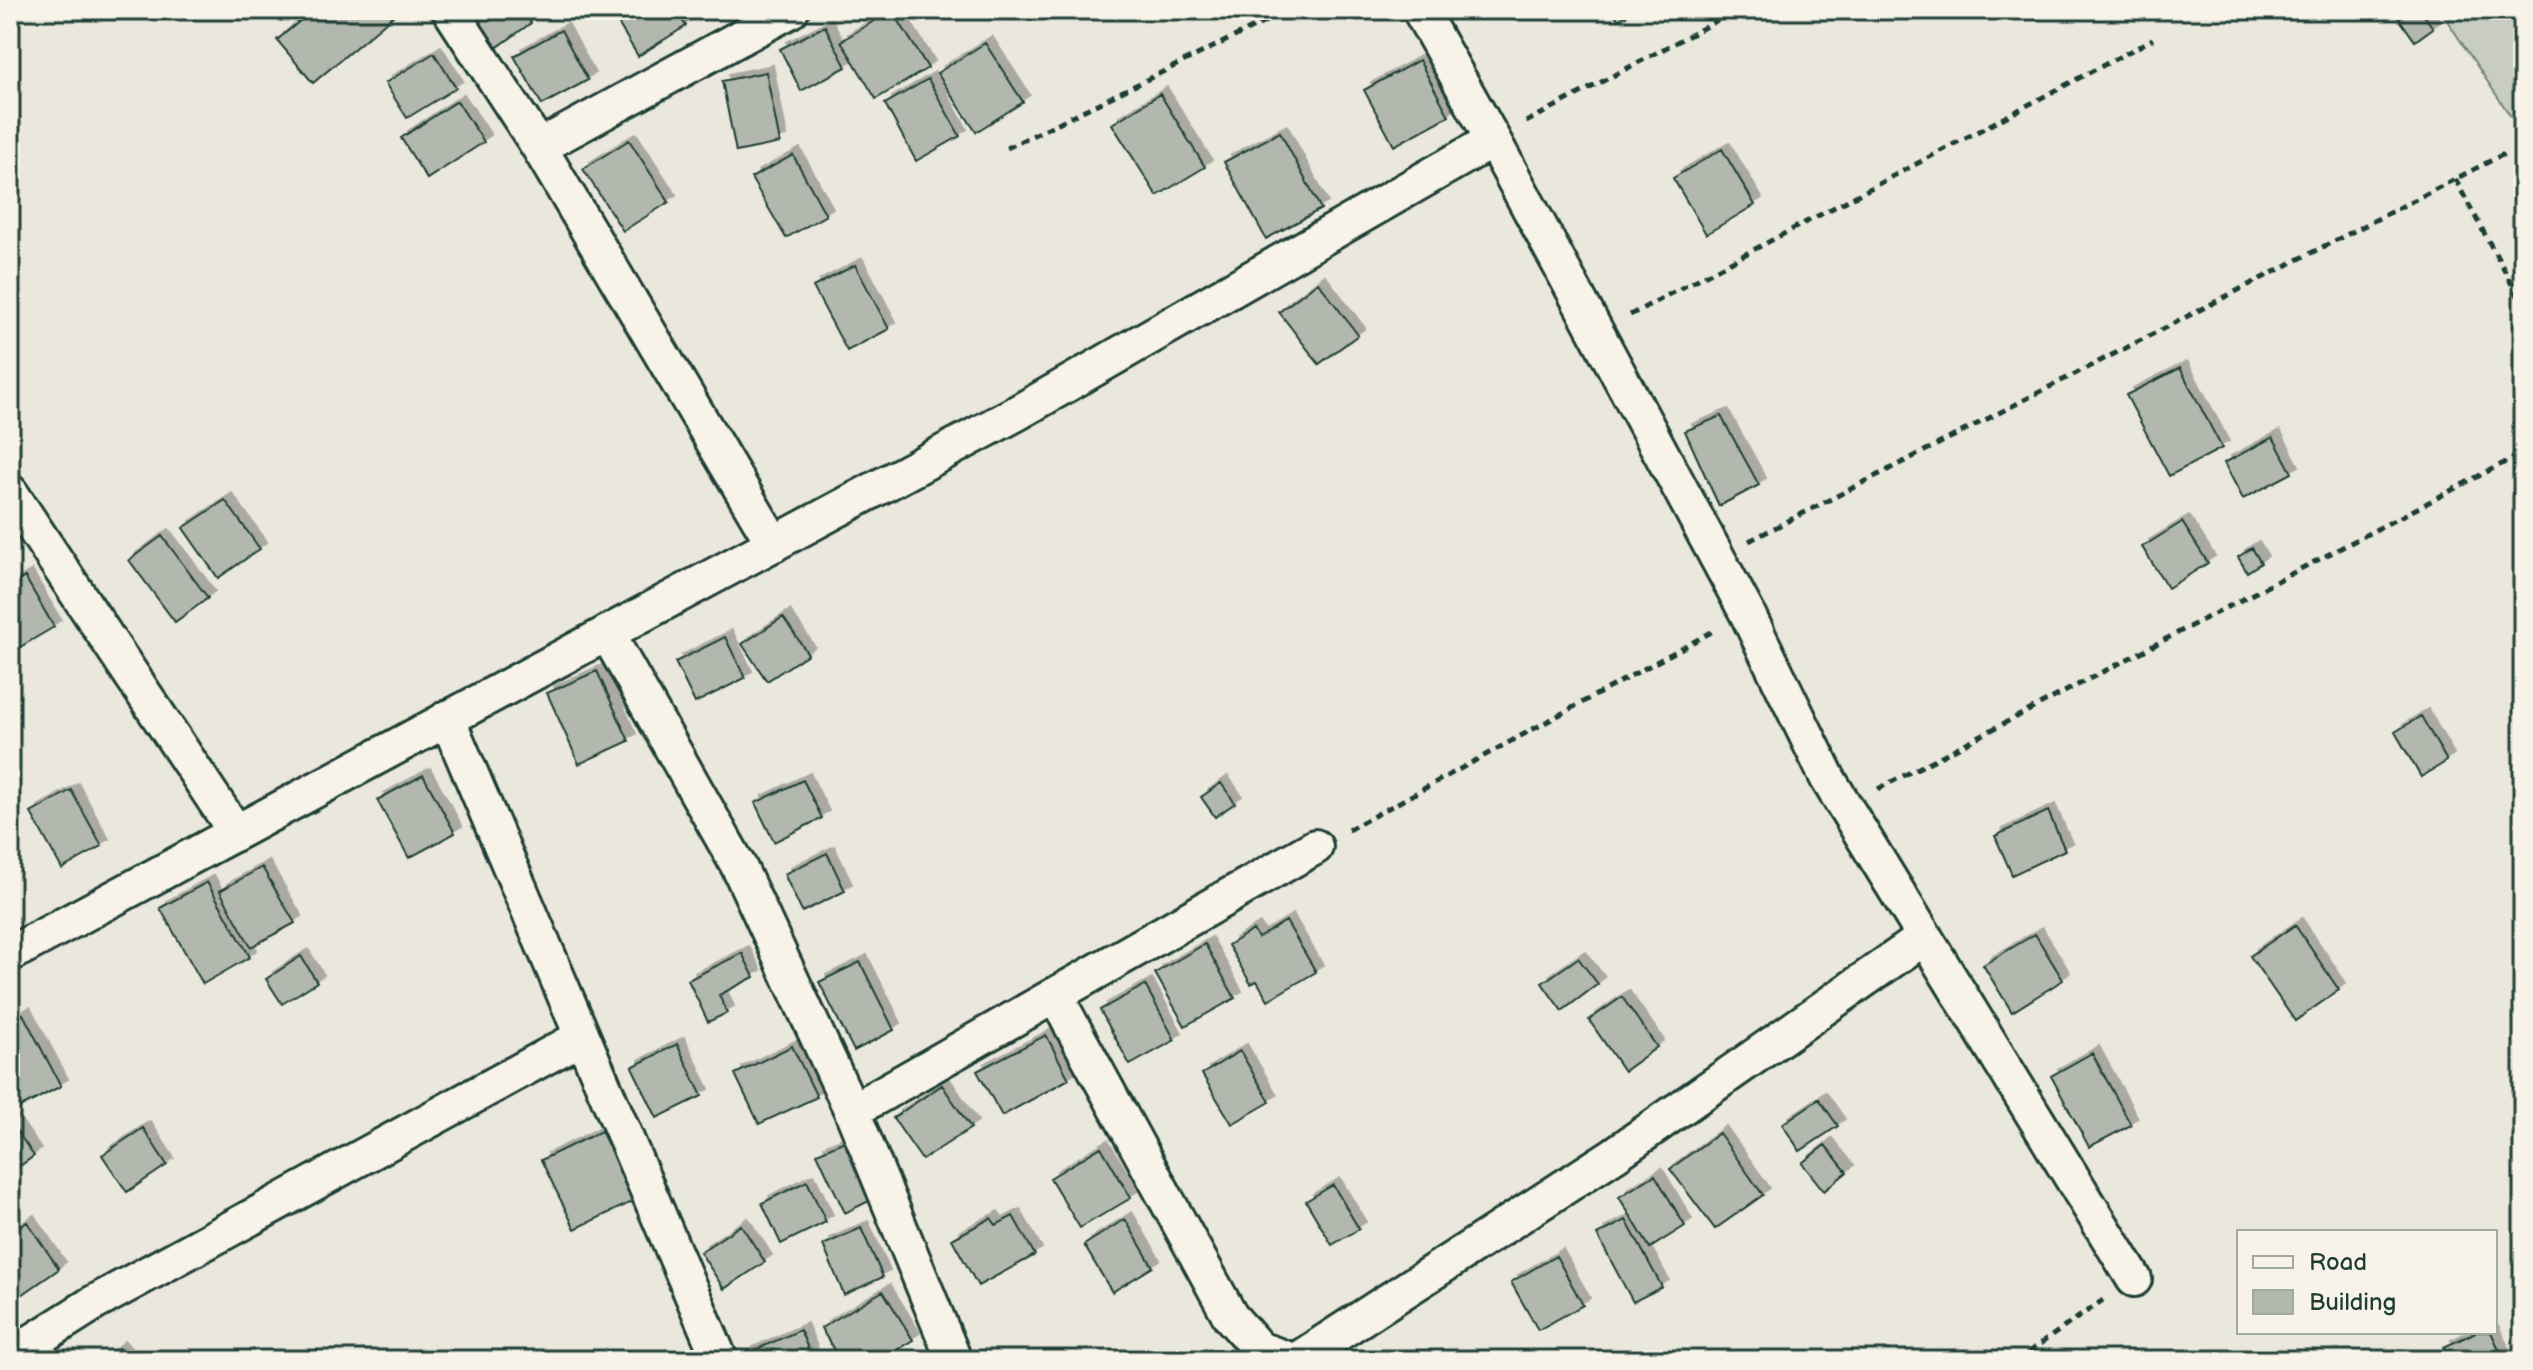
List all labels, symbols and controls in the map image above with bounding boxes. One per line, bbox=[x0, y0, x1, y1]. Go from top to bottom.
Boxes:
legend bbox=[2237, 1230, 2497, 1334]
text: Road bbox=[2309, 1248, 2367, 1277]
text: Building bbox=[2309, 1288, 2396, 1317]

